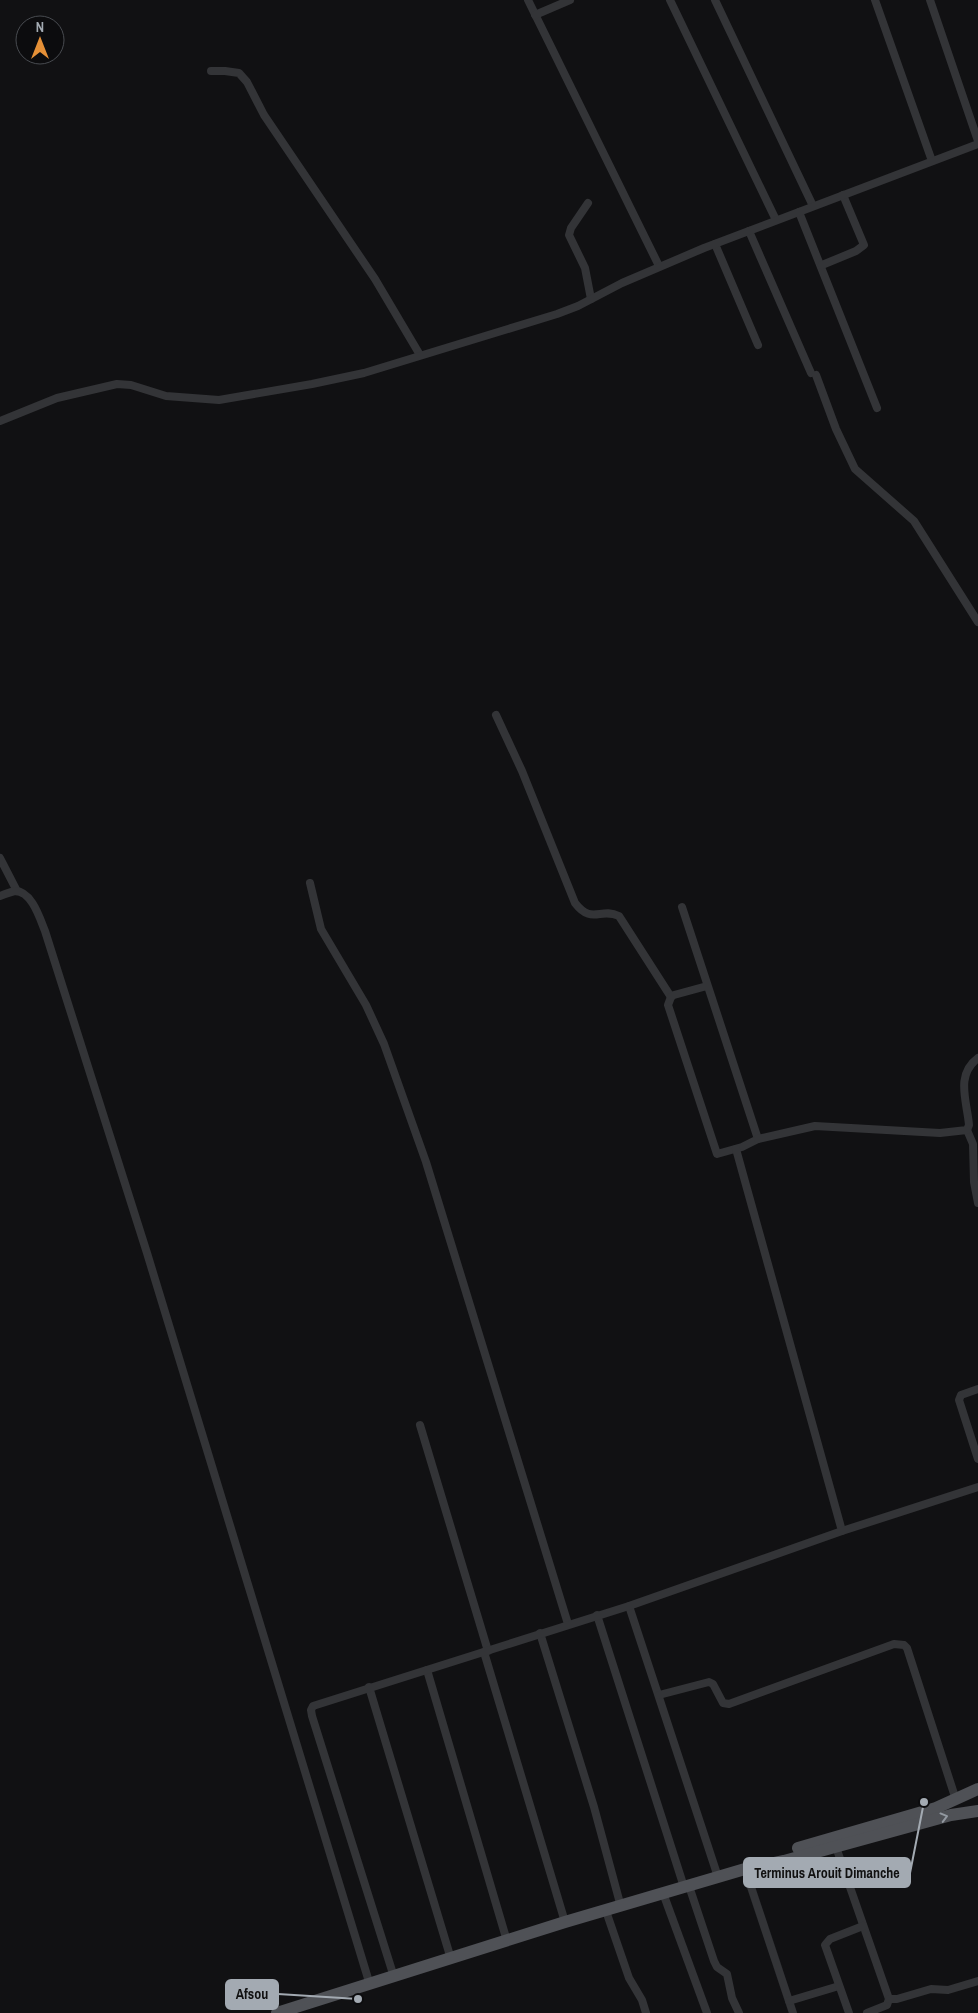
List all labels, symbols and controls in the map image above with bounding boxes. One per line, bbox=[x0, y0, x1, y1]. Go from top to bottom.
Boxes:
north arrow bbox=[15, 15, 65, 65]
text: N bbox=[36, 18, 44, 36]
one-way arrow bbox=[940, 1812, 948, 1823]
callout: Terminus Arouit Dimanche bbox=[744, 1858, 910, 1887]
text: Terminus Arouit Dimanche bbox=[754, 1864, 900, 1882]
callout: Afsou bbox=[226, 1980, 278, 2009]
text: Afsou bbox=[236, 1985, 268, 2003]

